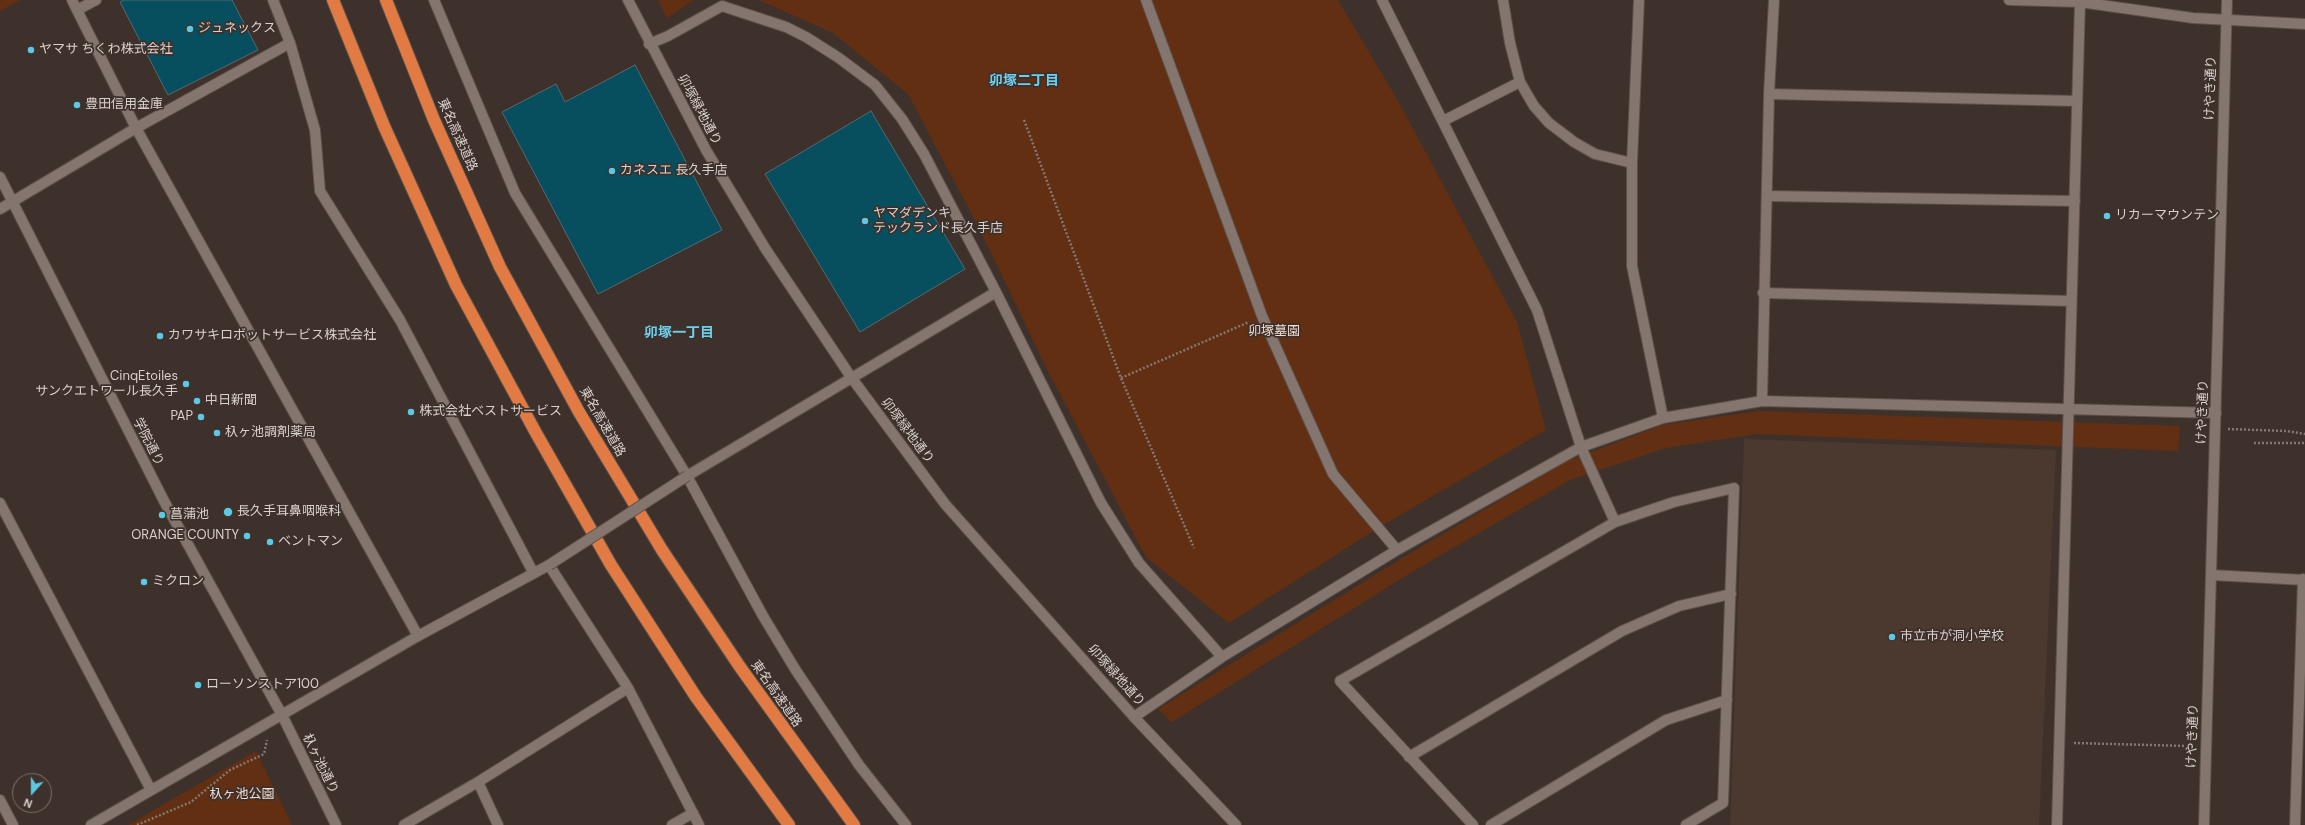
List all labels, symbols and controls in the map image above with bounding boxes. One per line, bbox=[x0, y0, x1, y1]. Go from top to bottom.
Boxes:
place label: ジュネックス bbox=[198, 21, 276, 37]
marker: ジュネックス bbox=[185, 24, 195, 34]
place label: ヤマサ ちくわ株式会社 bbox=[39, 42, 172, 58]
marker: ヤマサ ちくわ株式会社 bbox=[26, 45, 36, 55]
street label: けやき通り bbox=[2202, 55, 2220, 121]
street label: 卯塚緑地通り bbox=[674, 72, 724, 148]
district label: 卯塚二丁目 bbox=[989, 73, 1059, 89]
street label: 東名高速道路 bbox=[434, 96, 480, 174]
place label: 豊田信用金庫 bbox=[85, 97, 163, 113]
marker: 豊田信用金庫 bbox=[72, 100, 82, 110]
place label: カネスエ 長久手店 bbox=[620, 163, 727, 179]
marker: カネスエ 長久手店 bbox=[607, 166, 617, 176]
place label: ヤマダデンキ テックランド長久手店 bbox=[873, 206, 1003, 237]
place label: リカーマウンテン bbox=[2115, 208, 2219, 224]
marker: リカーマウンテン bbox=[2102, 211, 2112, 221]
marker: ヤマダデンキ テックランド長久手店 bbox=[860, 216, 870, 226]
park label: 卯塚墓園 bbox=[1248, 324, 1300, 340]
district label: 卯塚一丁目 bbox=[644, 325, 714, 341]
place label: カワサキロボットサービス株式会社 bbox=[168, 328, 376, 344]
marker: カワサキロボットサービス株式会社 bbox=[155, 331, 165, 341]
place label: CinqEtoiles サンクエトワール長久手 bbox=[35, 369, 178, 400]
marker: CinqEtoiles サンクエトワール長久手 bbox=[181, 379, 191, 389]
street label: けやき通り bbox=[2194, 379, 2212, 445]
street label: 東名高速道路 bbox=[576, 384, 628, 460]
place label: 中日新聞 bbox=[205, 393, 257, 409]
street label: 卯塚緑地通り bbox=[877, 395, 937, 467]
marker: 中日新聞 bbox=[192, 396, 202, 406]
place label: 株式会社ベストサービス bbox=[419, 404, 562, 420]
marker: 株式会社ベストサービス bbox=[406, 407, 416, 417]
place label: PAP bbox=[170, 409, 193, 425]
marker: PAP bbox=[196, 412, 206, 422]
street label: 学院通り bbox=[129, 415, 167, 469]
place label: 杁ヶ池調剤薬局 bbox=[225, 425, 316, 441]
marker: 杁ヶ池調剤薬局 bbox=[212, 428, 222, 438]
place label: 長久手耳鼻咽喉科 bbox=[237, 504, 341, 520]
marker: 長久手耳鼻咽喉科 bbox=[222, 506, 234, 518]
place label: 菖蒲池 bbox=[170, 507, 209, 523]
marker: 菖蒲池 bbox=[157, 510, 167, 520]
place label: ORANGE COUNTY bbox=[131, 528, 239, 544]
marker: ORANGE COUNTY bbox=[242, 531, 252, 541]
place label: ベントマン bbox=[278, 534, 343, 550]
marker: ベントマン bbox=[265, 537, 275, 547]
place label: ミクロン bbox=[152, 574, 204, 590]
marker: ミクロン bbox=[139, 577, 149, 587]
place label: 市立市が洞小学校 bbox=[1900, 629, 2004, 645]
marker: 市立市が洞小学校 bbox=[1887, 632, 1897, 642]
street label: 卯塚緑地通り bbox=[1084, 642, 1148, 710]
street label: 東名高速道路 bbox=[747, 658, 805, 730]
place label: ローソンストア100 bbox=[206, 677, 319, 693]
marker: ローソンストア100 bbox=[193, 680, 203, 690]
street label: けやき通り bbox=[2184, 703, 2202, 769]
street label: 杁ヶ池通り bbox=[299, 731, 341, 797]
north arrow bbox=[12, 773, 52, 813]
park label: 杁ヶ池公園 bbox=[210, 787, 274, 803]
text: N bbox=[22, 795, 34, 811]

